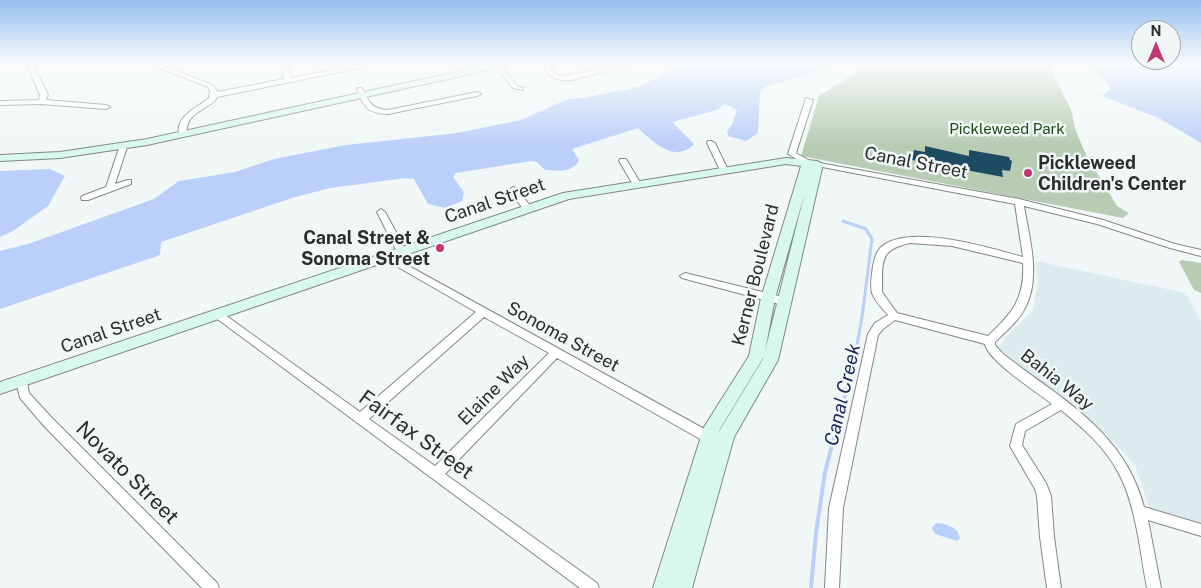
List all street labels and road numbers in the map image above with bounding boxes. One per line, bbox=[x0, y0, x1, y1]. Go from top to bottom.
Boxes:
street label: Canal Street bbox=[862, 142, 970, 184]
street label: Canal Street bbox=[442, 174, 548, 228]
street label: Kerner Boulevard bbox=[728, 202, 784, 348]
street label: Sonoma Street bbox=[503, 297, 623, 377]
street label: Canal Street bbox=[58, 304, 164, 358]
street label: Bahia Way bbox=[1016, 345, 1098, 415]
street label: Elaine Way bbox=[454, 350, 534, 430]
street label: Fairfax Street bbox=[354, 385, 478, 485]
street label: Novato Street bbox=[70, 416, 184, 530]

